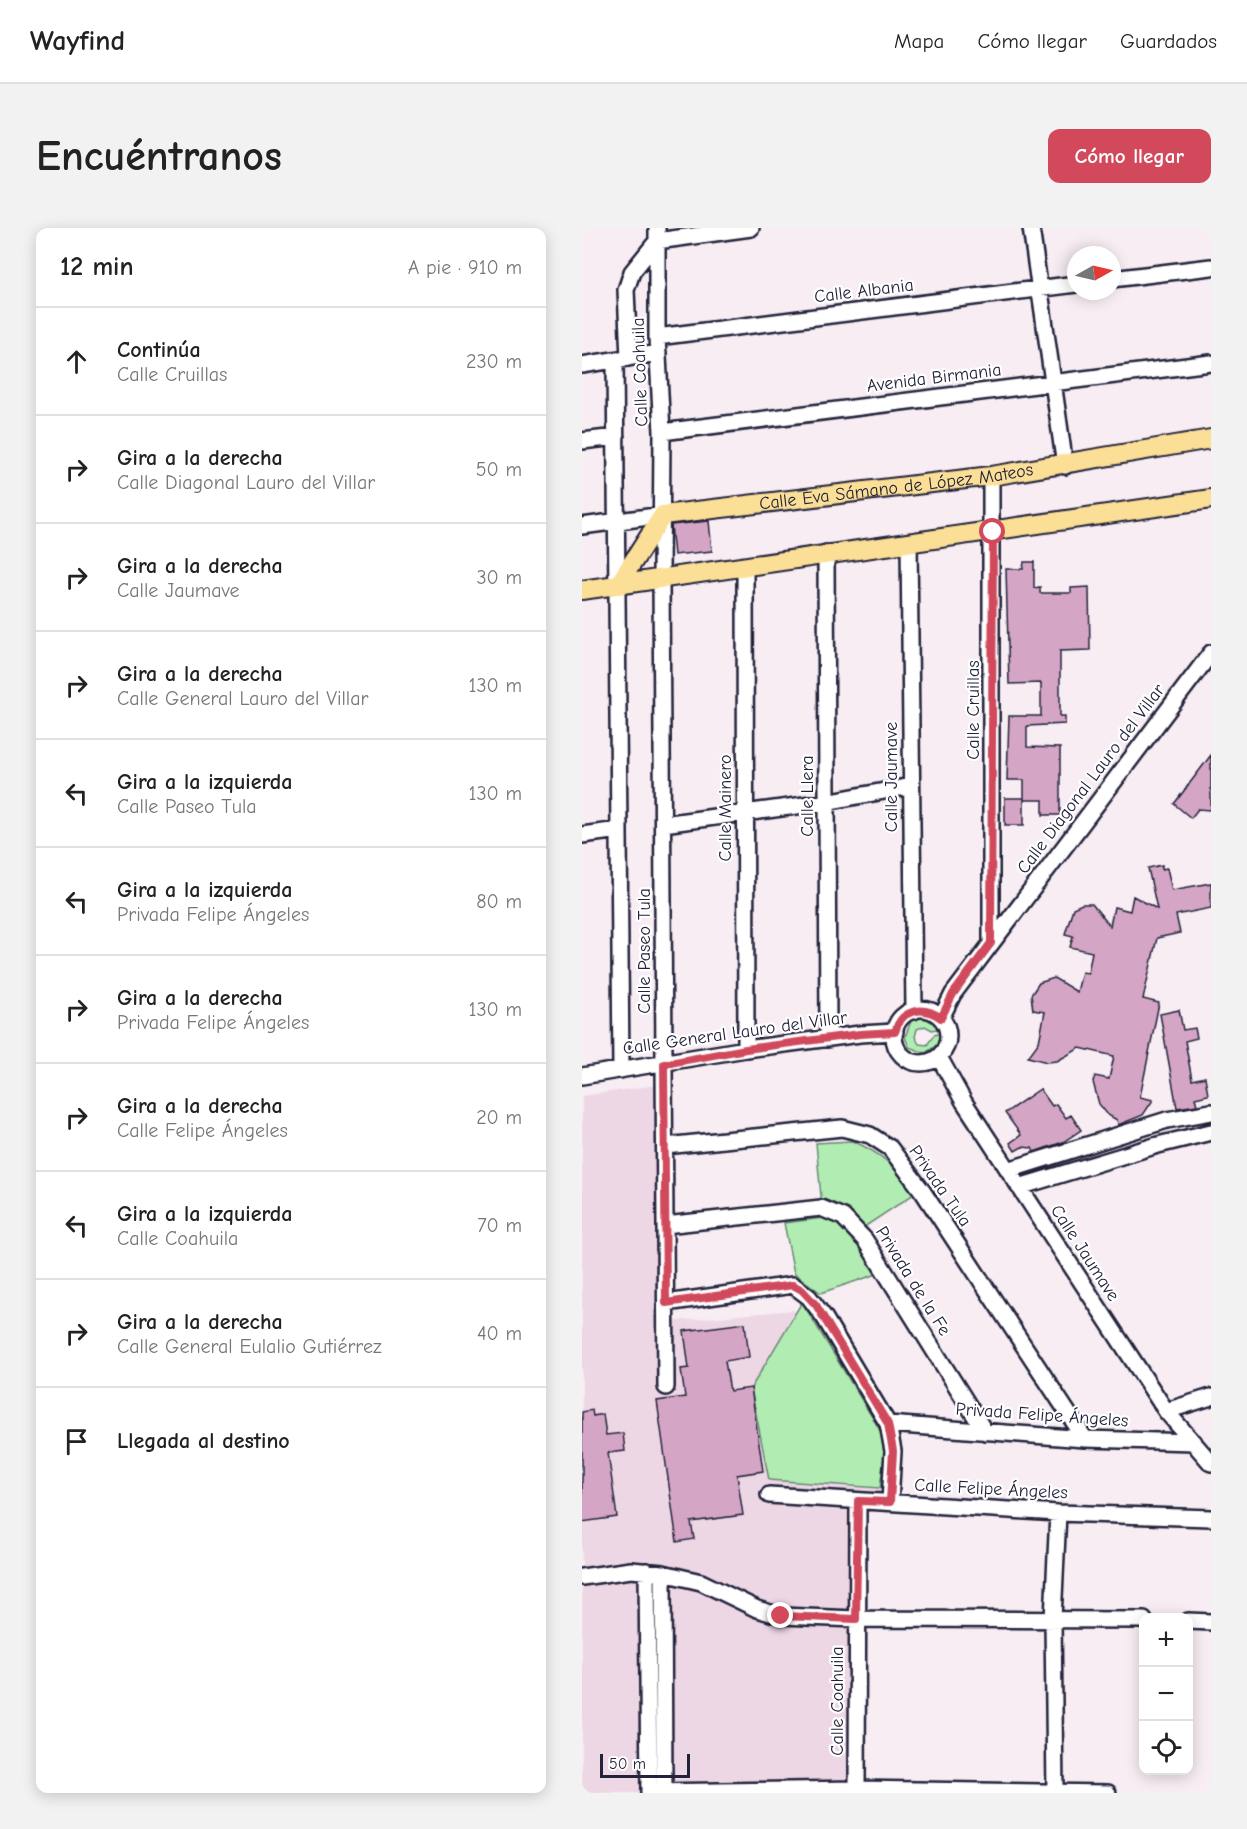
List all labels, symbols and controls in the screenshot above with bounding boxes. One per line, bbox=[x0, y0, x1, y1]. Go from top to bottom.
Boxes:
text: Wayfind bbox=[30, 25, 125, 57]
text: Mapa bbox=[894, 29, 944, 53]
text: Cómo llegar bbox=[977, 29, 1087, 53]
text: Guardados bbox=[1120, 29, 1217, 53]
button: Cómo llegar bbox=[1048, 129, 1211, 183]
text: Encuéntranos bbox=[36, 132, 282, 181]
north arrow bbox=[1067, 246, 1121, 300]
text: 12 min bbox=[60, 252, 134, 282]
text: A pie · 910 m bbox=[408, 256, 522, 279]
street label: Calle Albania bbox=[813, 274, 915, 308]
street label: Calle Coahuila bbox=[628, 317, 652, 427]
text: Continúa bbox=[117, 337, 201, 363]
icon: ahead bbox=[60, 345, 93, 378]
text: 230 m bbox=[466, 350, 522, 373]
street label: Avenida Birmania bbox=[866, 359, 1002, 397]
text: Calle Cruillas bbox=[117, 363, 227, 386]
text: Gira a la derecha bbox=[117, 445, 283, 471]
icon: right bbox=[60, 453, 93, 486]
text: 50 m bbox=[476, 458, 522, 481]
street label: Calle Eva Sámano de López Mateos bbox=[758, 459, 1035, 514]
text: Calle Diagonal Lauro del Villar bbox=[117, 471, 375, 494]
route start bbox=[979, 518, 1005, 544]
text: Gira a la derecha bbox=[117, 553, 283, 579]
icon: right bbox=[60, 561, 93, 594]
text: 30 m bbox=[476, 566, 522, 589]
text: Calle Jaumave bbox=[117, 579, 240, 602]
street label: Calle Cruillas bbox=[963, 660, 984, 760]
text: Gira a la derecha bbox=[117, 661, 283, 687]
icon: right bbox=[60, 669, 93, 702]
text: 130 m bbox=[469, 674, 522, 697]
street label: Calle Diagonal Lauro del Villar bbox=[1013, 679, 1170, 878]
text: Calle General Lauro del Villar bbox=[117, 687, 368, 710]
street label: Calle Jaumave bbox=[881, 722, 902, 832]
street label: Calle Mainero bbox=[715, 754, 736, 862]
street label: Calle Llera bbox=[797, 755, 818, 837]
text: Gira a la izquierda bbox=[117, 769, 292, 795]
icon: left bbox=[60, 777, 93, 810]
text: 130 m bbox=[469, 782, 522, 805]
text: Calle Paseo Tula bbox=[117, 795, 257, 818]
text: Gira a la izquierda bbox=[117, 877, 292, 903]
icon: left bbox=[60, 885, 93, 918]
street label: Calle Paseo Tula bbox=[634, 888, 655, 1014]
text: 80 m bbox=[476, 890, 522, 913]
text: Privada Felipe Ángeles bbox=[117, 903, 309, 926]
text: Gira a la derecha bbox=[117, 985, 283, 1011]
icon: right bbox=[60, 993, 93, 1026]
text: 130 m bbox=[469, 998, 522, 1021]
street label: Calle General Lauro del Villar bbox=[621, 1007, 849, 1059]
text: Privada Felipe Ángeles bbox=[117, 1011, 309, 1034]
text: Gira a la derecha bbox=[117, 1093, 283, 1119]
icon: right bbox=[60, 1101, 93, 1134]
text: 20 m bbox=[476, 1106, 522, 1129]
text: Calle Felipe Ángeles bbox=[117, 1119, 288, 1142]
street label: Privada Tula bbox=[904, 1141, 976, 1231]
text: Gira a la izquierda bbox=[117, 1201, 292, 1227]
street label: Calle Jaumave bbox=[1046, 1201, 1124, 1305]
icon: left bbox=[60, 1209, 93, 1242]
text: 70 m bbox=[477, 1214, 522, 1237]
street label: Privada de la Fe bbox=[871, 1223, 955, 1339]
text: Calle Coahuila bbox=[117, 1227, 238, 1250]
text: Gira a la derecha bbox=[117, 1309, 283, 1335]
icon: right bbox=[60, 1317, 93, 1350]
text: 40 m bbox=[477, 1322, 522, 1345]
text: Calle General Eulalio Gutiérrez bbox=[117, 1335, 382, 1358]
street label: Privada Felipe Ángeles bbox=[955, 1397, 1129, 1432]
icon: arrive bbox=[60, 1425, 93, 1458]
text: Llegada al destino bbox=[117, 1428, 290, 1454]
street label: Calle Felipe Ángeles bbox=[914, 1473, 1068, 1504]
route end bbox=[767, 1602, 793, 1628]
map controls bbox=[1139, 1613, 1193, 1775]
button: + bbox=[1139, 1613, 1193, 1667]
street label: Calle Coahuila bbox=[827, 1646, 848, 1756]
button: − bbox=[1139, 1667, 1193, 1721]
button: locate bbox=[1139, 1721, 1193, 1775]
scale bar bbox=[600, 1751, 690, 1778]
text: 50 m bbox=[609, 1755, 646, 1773]

